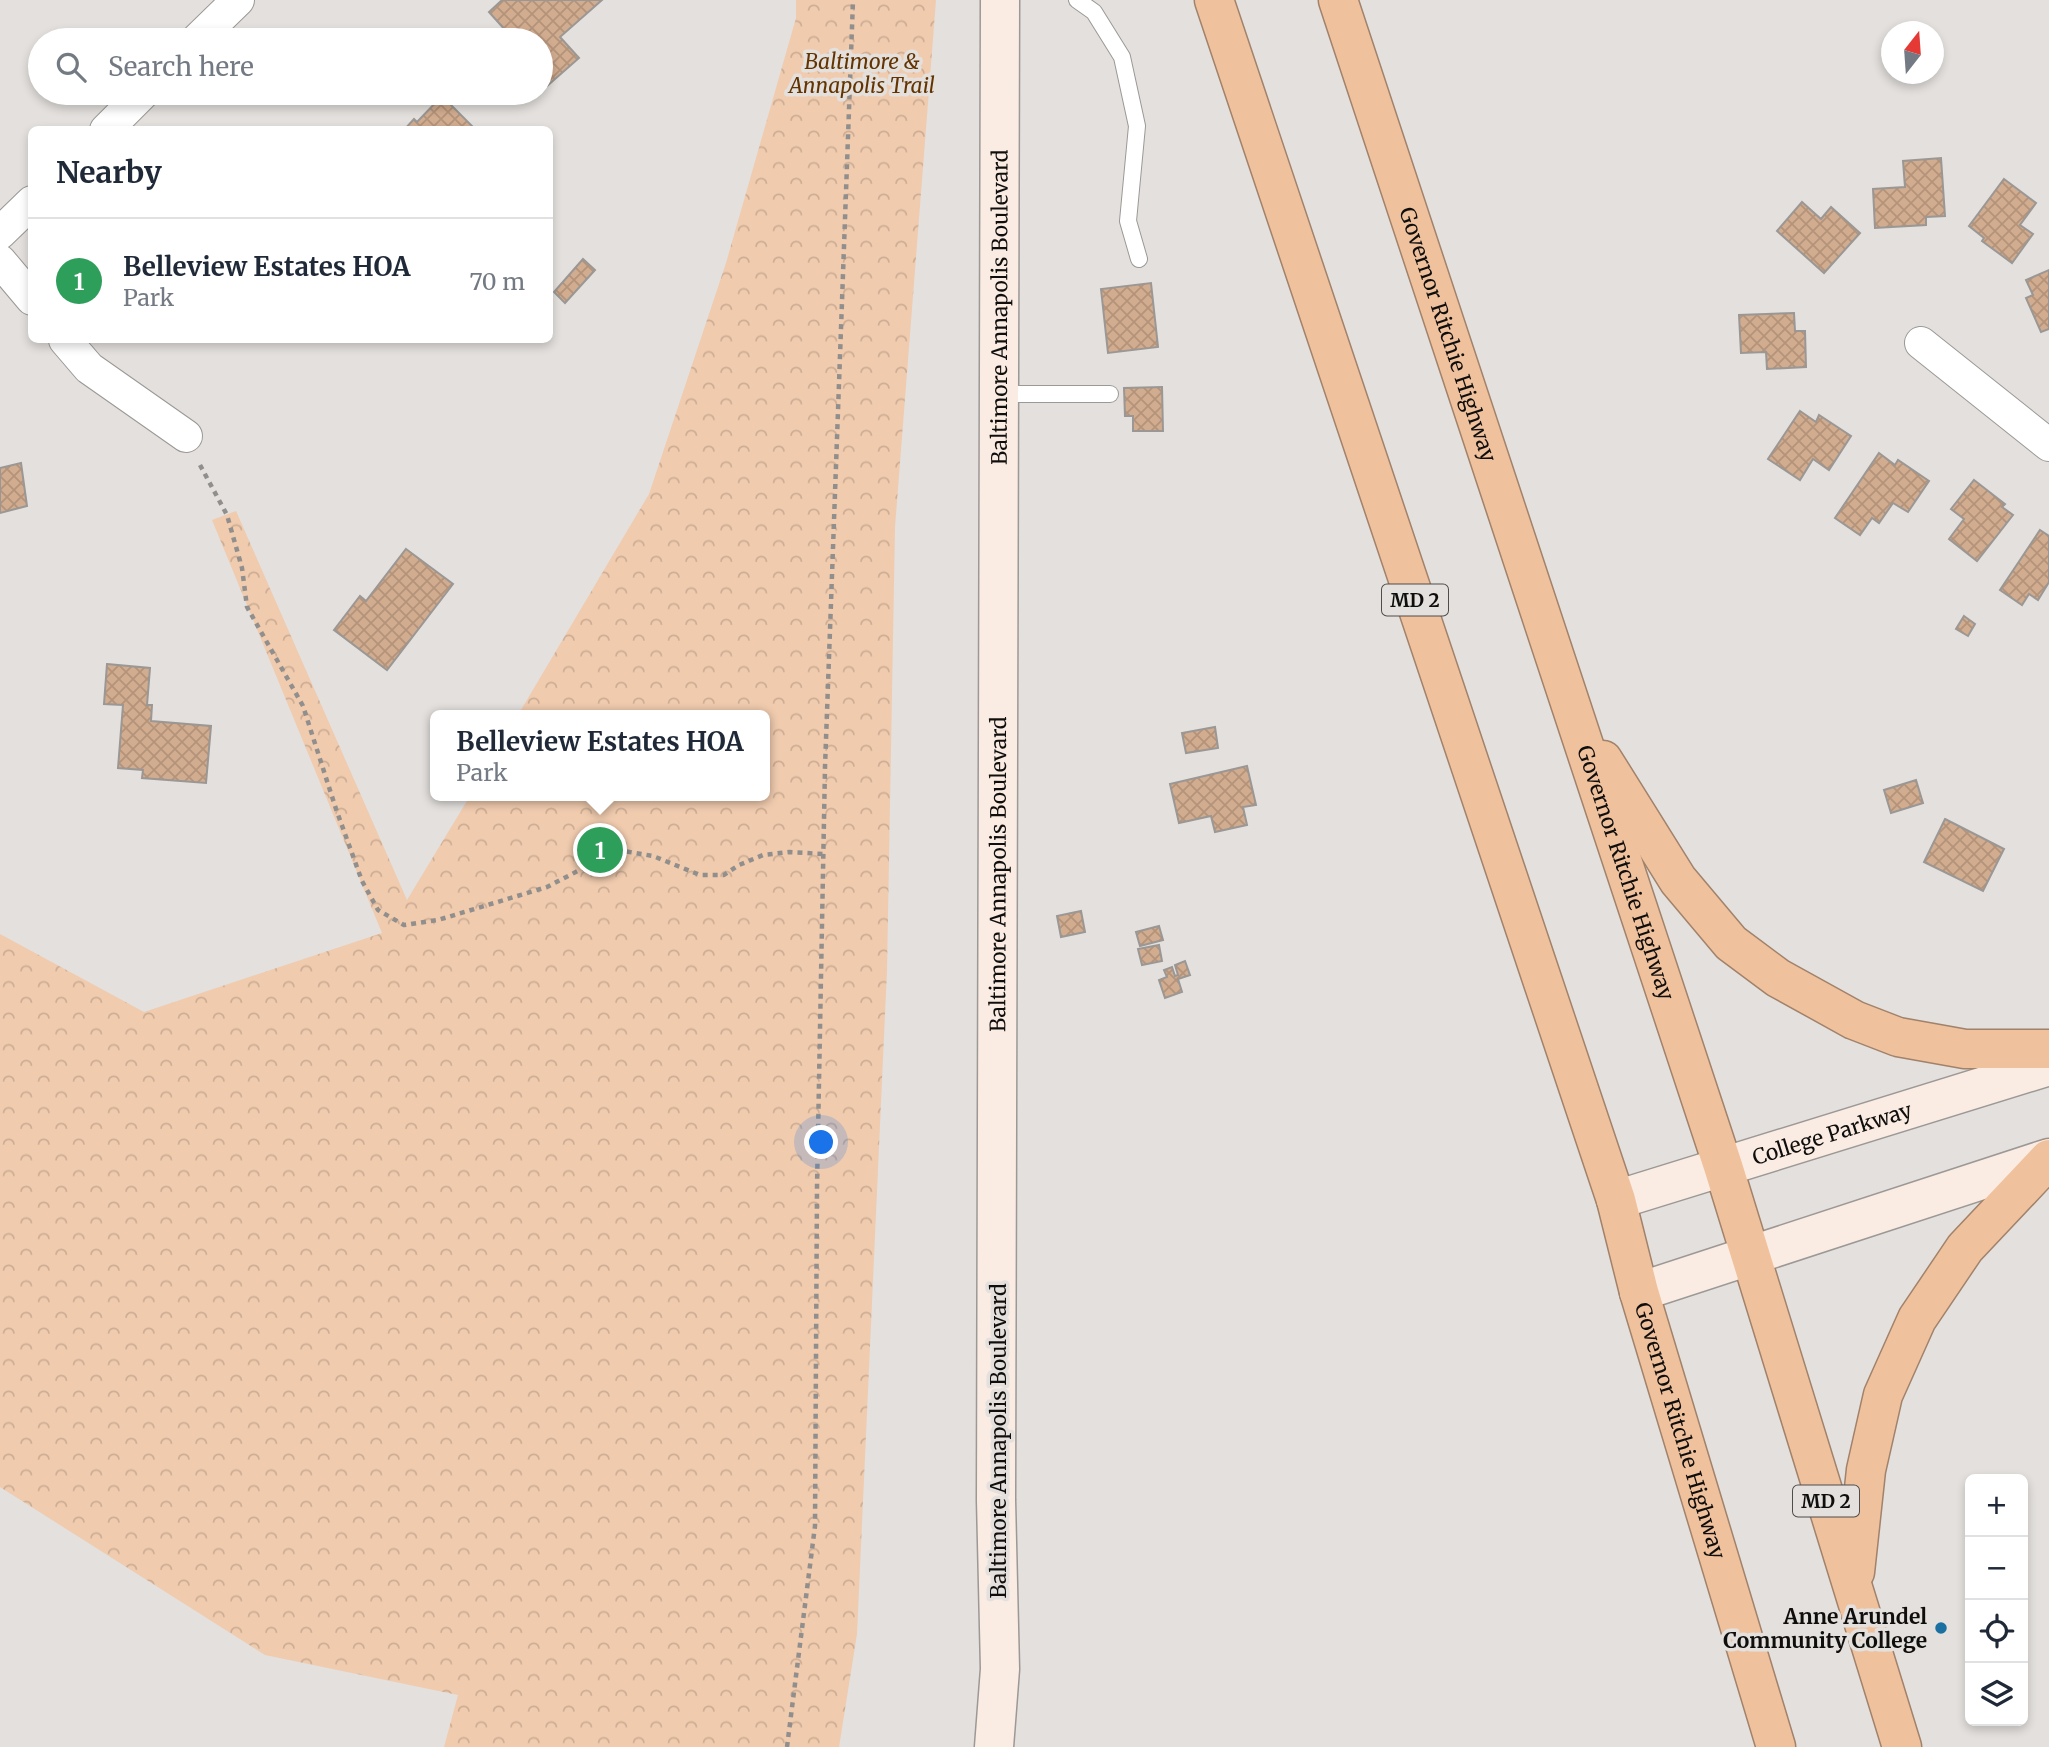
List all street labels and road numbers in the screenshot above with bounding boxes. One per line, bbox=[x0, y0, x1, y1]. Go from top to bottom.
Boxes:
street label: Baltimore Annapolis Boulevard bbox=[985, 149, 1013, 465]
street label: Governor Ritchie Highway bbox=[1394, 203, 1503, 466]
road number: MD 2 bbox=[1382, 584, 1448, 615]
street label: Baltimore Annapolis Boulevard bbox=[984, 716, 1012, 1032]
street label: Governor Ritchie Highway bbox=[1572, 742, 1681, 1004]
street label: College Parkway bbox=[1749, 1096, 1916, 1171]
street label: Baltimore Annapolis Boulevard bbox=[985, 1283, 1012, 1599]
street label: Governor Ritchie Highway bbox=[1629, 1299, 1732, 1563]
road number: MD 2 bbox=[1793, 1485, 1859, 1516]

